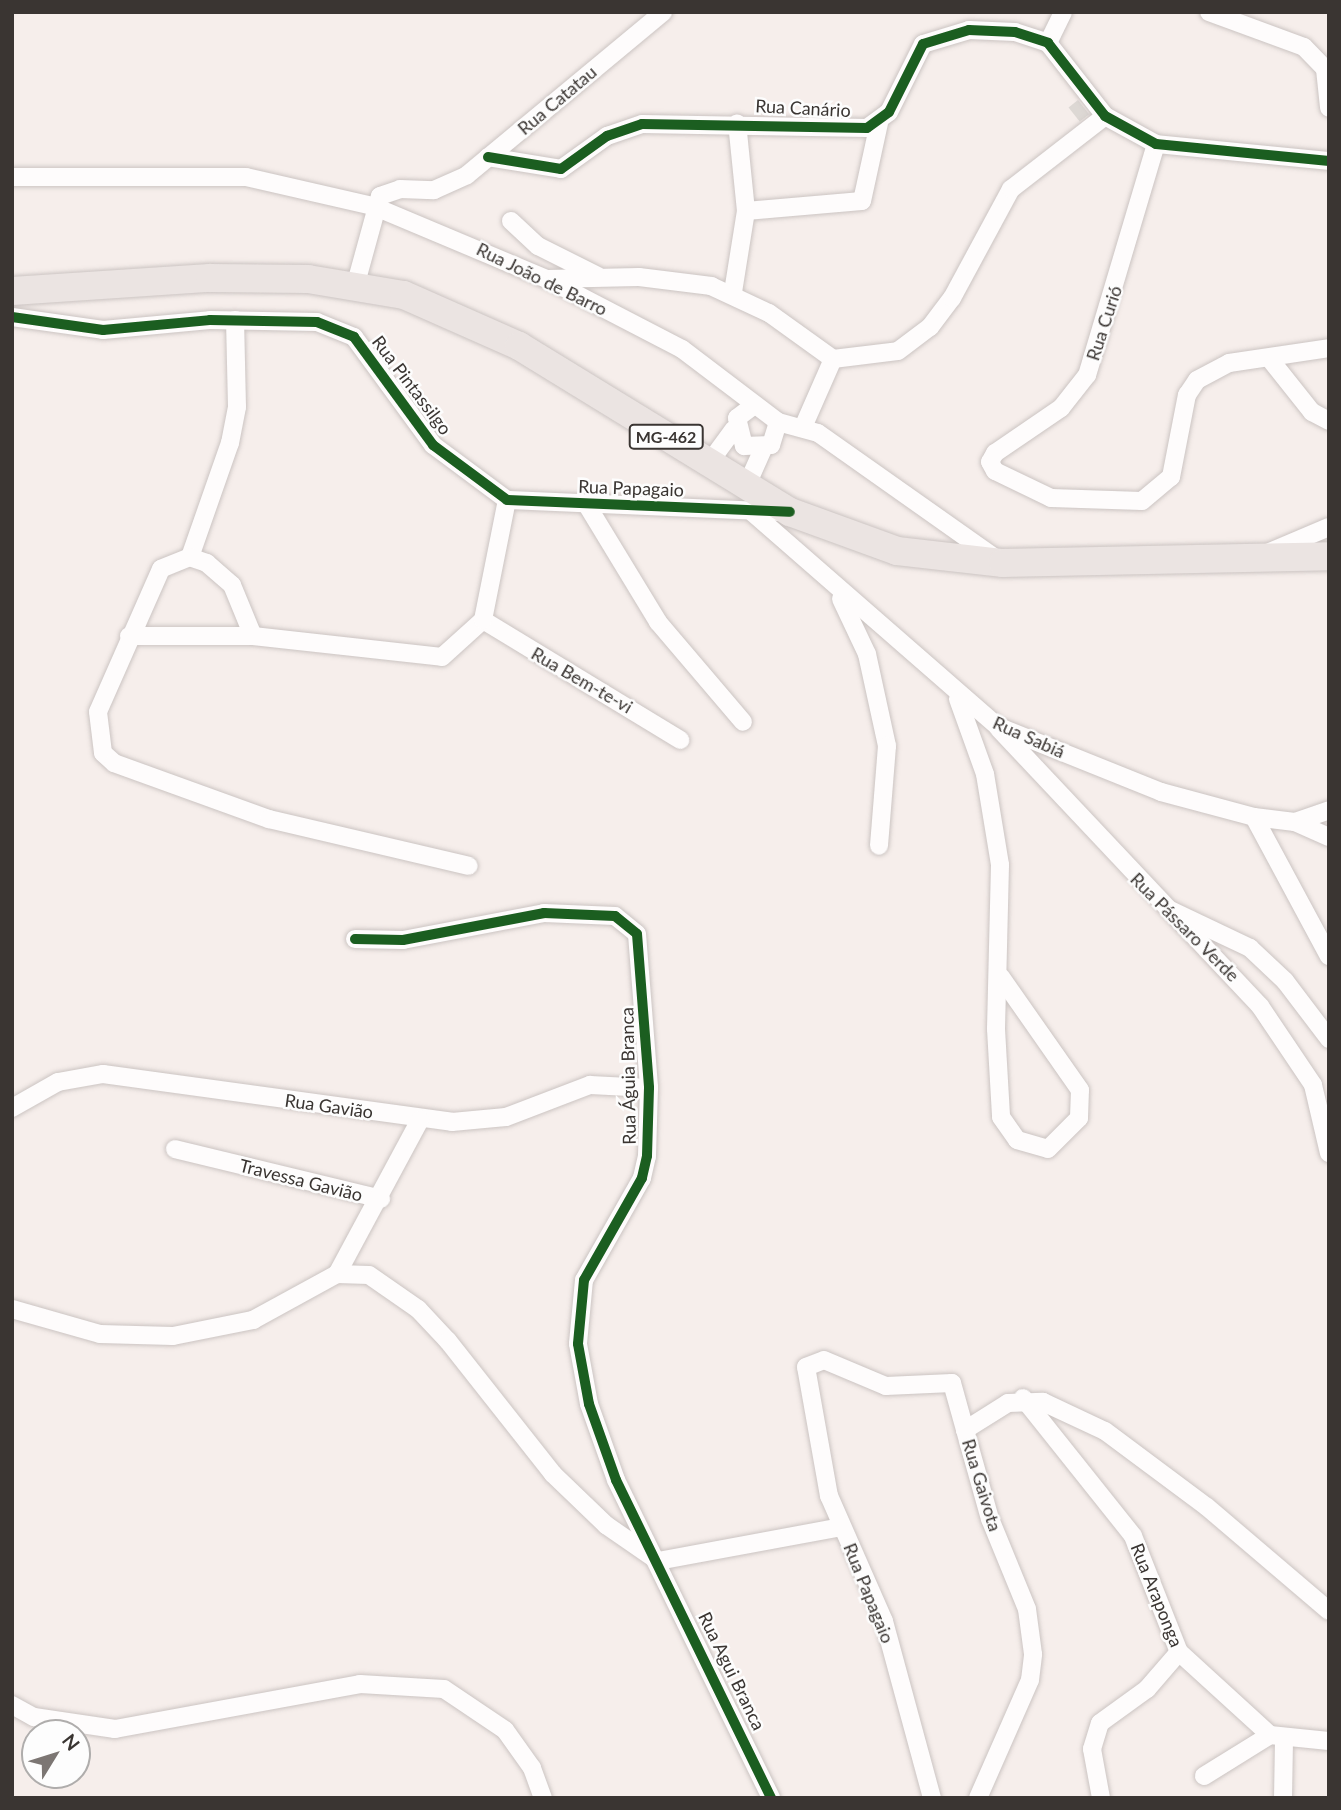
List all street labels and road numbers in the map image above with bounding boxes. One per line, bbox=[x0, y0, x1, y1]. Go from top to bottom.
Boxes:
street label: Rua Catatau bbox=[513, 61, 601, 139]
street label: Rua Canário bbox=[755, 95, 851, 121]
street label: Rua João de Barro bbox=[473, 238, 611, 320]
street label: Rua Curió bbox=[1082, 283, 1126, 363]
street label: Rua Pintassilgo bbox=[368, 331, 456, 439]
road number: MG-462 bbox=[628, 424, 704, 450]
street label: Rua Papagaio bbox=[578, 475, 684, 501]
street label: Rua Bem-te-vi bbox=[528, 642, 636, 718]
street label: Rua Sabiá bbox=[990, 712, 1068, 762]
street label: Rua Pássaro Verde bbox=[1126, 868, 1244, 986]
street label: Rua Águia Branca bbox=[616, 1007, 640, 1145]
street label: Rua Gavião bbox=[283, 1089, 375, 1123]
street label: Travessa Gavião bbox=[237, 1154, 365, 1206]
street label: Rua Gaivota bbox=[958, 1436, 1006, 1534]
street label: Rua Papagaio bbox=[839, 1540, 899, 1646]
street label: Rua Araponga bbox=[1126, 1540, 1188, 1650]
street label: Rua Agui Branca bbox=[694, 1608, 770, 1734]

